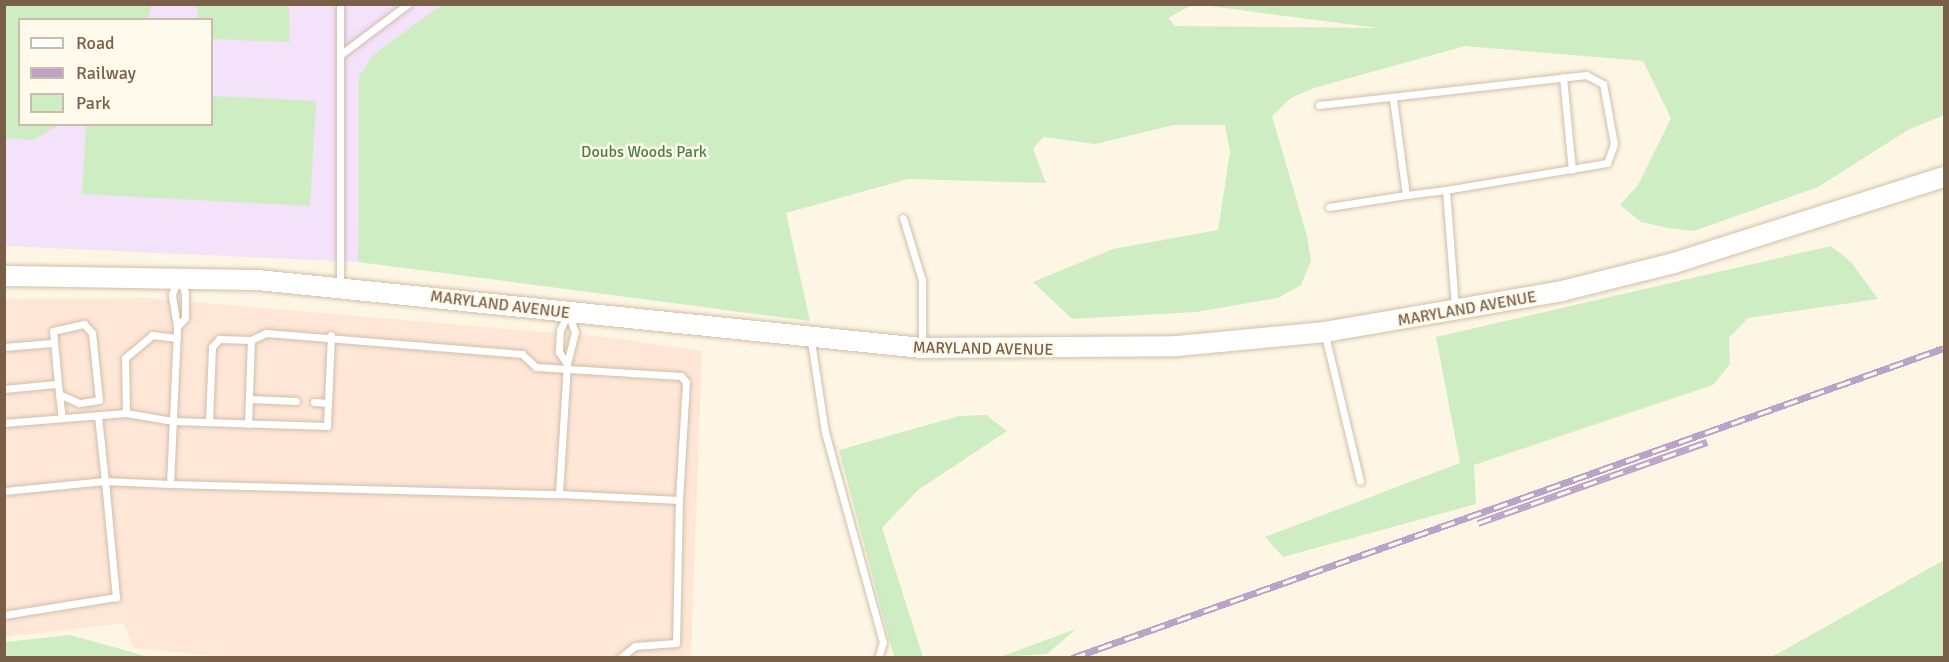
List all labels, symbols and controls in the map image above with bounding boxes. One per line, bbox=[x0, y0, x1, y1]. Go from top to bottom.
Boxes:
legend bbox=[18, 18, 213, 126]
text: Road bbox=[76, 32, 115, 54]
text: Railway bbox=[76, 62, 136, 84]
text: Park bbox=[76, 92, 111, 114]
park label: Doubs Woods Park bbox=[581, 142, 707, 162]
street label: MARYLAND AVENUE bbox=[429, 287, 571, 323]
street label: MARYLAND AVENUE bbox=[1396, 287, 1538, 331]
street label: MARYLAND AVENUE bbox=[913, 338, 1053, 360]

